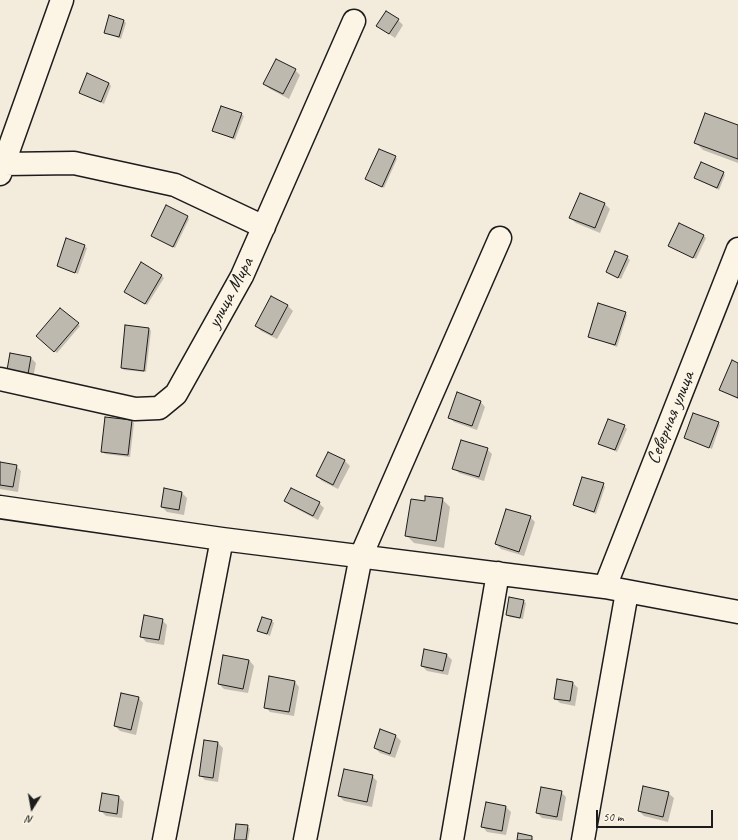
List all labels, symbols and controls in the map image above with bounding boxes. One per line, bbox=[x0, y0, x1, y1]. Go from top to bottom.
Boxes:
street label: улица Мира bbox=[203, 254, 259, 332]
street label: Северная улица bbox=[642, 368, 700, 468]
north arrow bbox=[12, 788, 52, 828]
scale bar bbox=[598, 802, 715, 828]
text: 50 m bbox=[603, 809, 623, 825]
text: N bbox=[25, 812, 34, 827]

